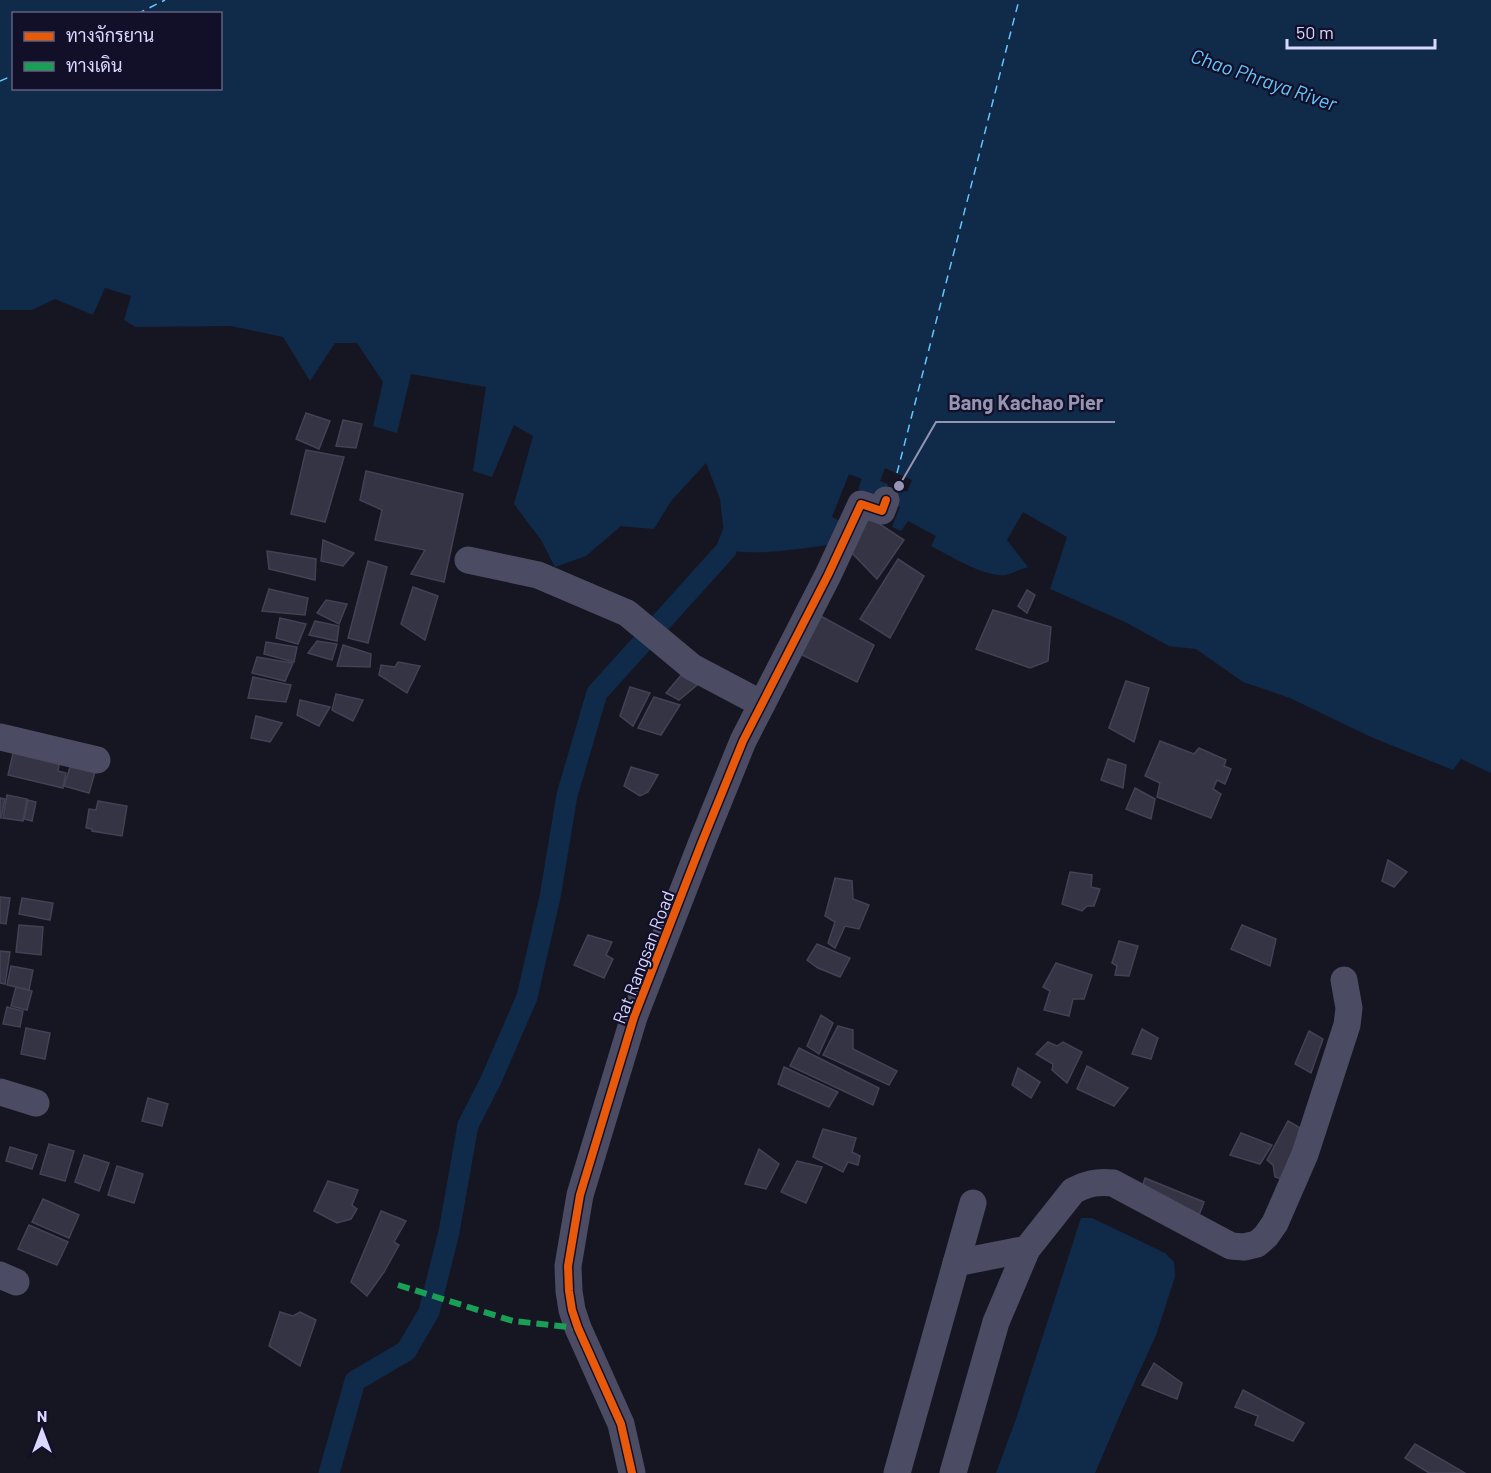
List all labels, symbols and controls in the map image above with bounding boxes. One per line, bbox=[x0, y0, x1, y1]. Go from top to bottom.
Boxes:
legend bbox=[12, 12, 222, 90]
scale bar bbox=[1287, 12, 1436, 50]
text: 50 m bbox=[1296, 21, 1334, 43]
text: ทางจักรยาน bbox=[66, 24, 154, 46]
water label: Chao Phraya River bbox=[1188, 43, 1341, 116]
text: ทางเดิน bbox=[66, 54, 122, 76]
callout: Bang Kachao Pier bbox=[936, 384, 1115, 422]
text: Bang Kachao Pier bbox=[948, 390, 1104, 414]
street label: Rat Rangsan Road bbox=[608, 887, 678, 1027]
north arrow bbox=[12, 1401, 72, 1461]
text: N bbox=[37, 1406, 47, 1425]

